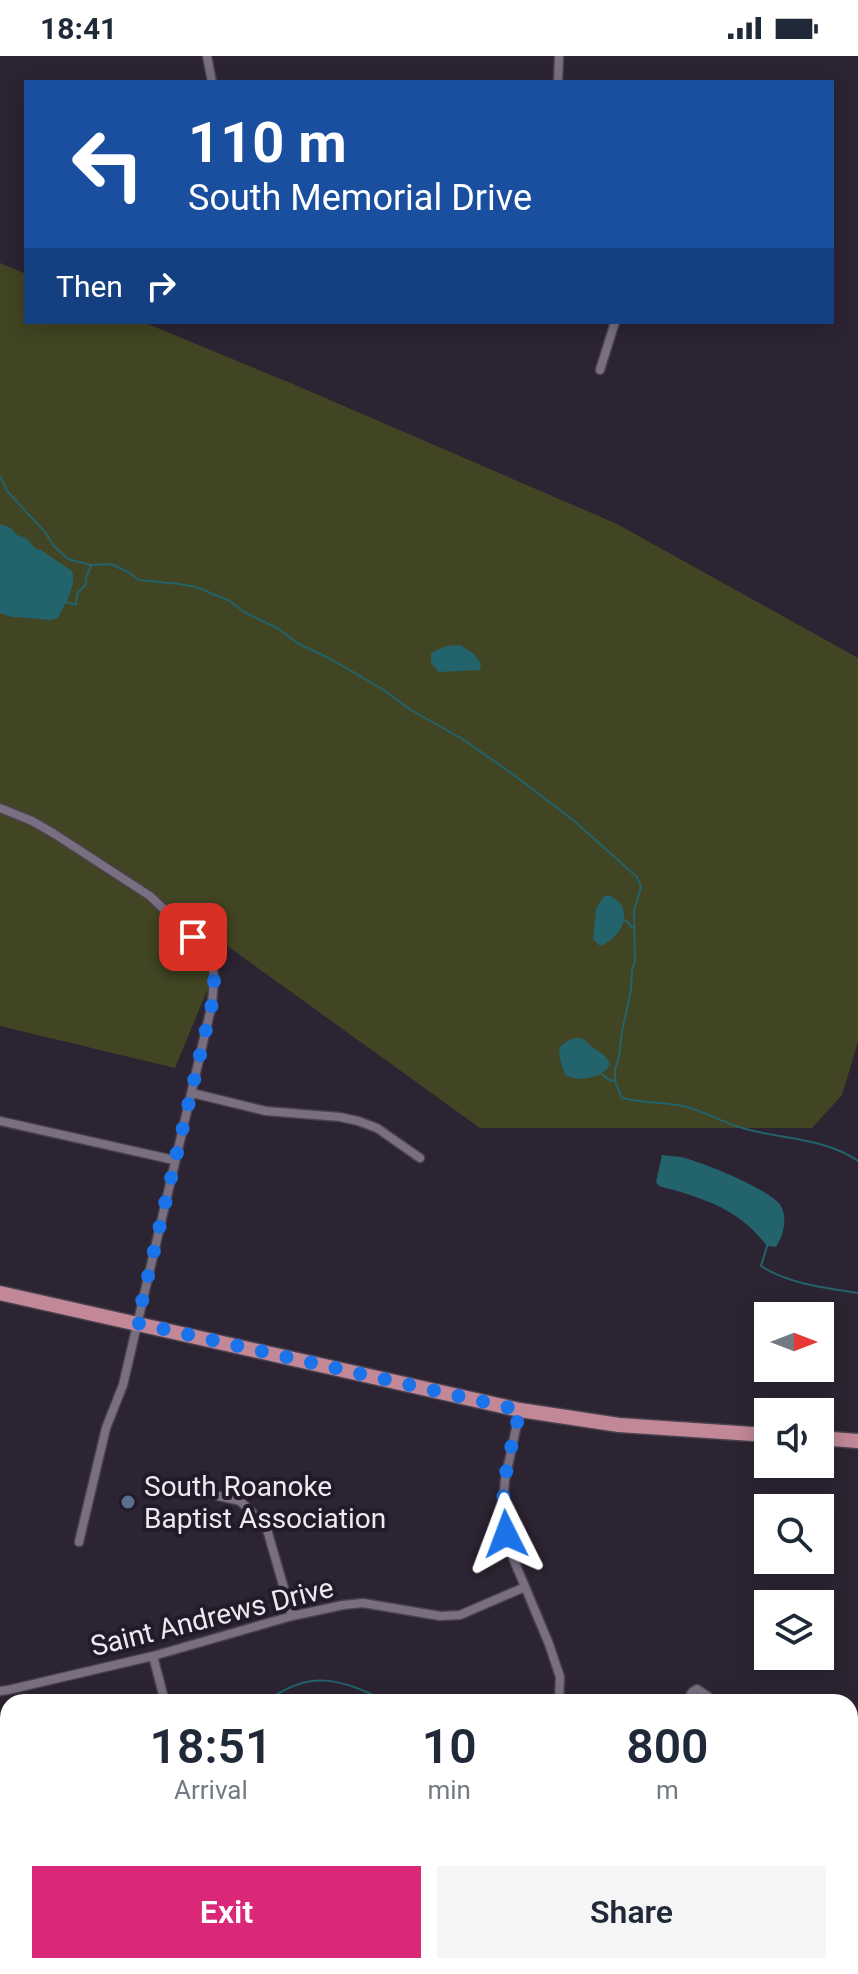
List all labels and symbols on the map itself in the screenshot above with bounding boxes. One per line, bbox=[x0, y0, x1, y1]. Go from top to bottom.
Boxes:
pin bbox=[159, 903, 227, 971]
north arrow bbox=[754, 1302, 834, 1382]
place label: South Roanoke Baptist Association bbox=[144, 1470, 386, 1535]
position arrow bbox=[464, 1492, 548, 1576]
marker: South Roanoke Baptist Association bbox=[119, 1493, 137, 1511]
street label: Saint Andrews Drive bbox=[87, 1571, 337, 1663]

